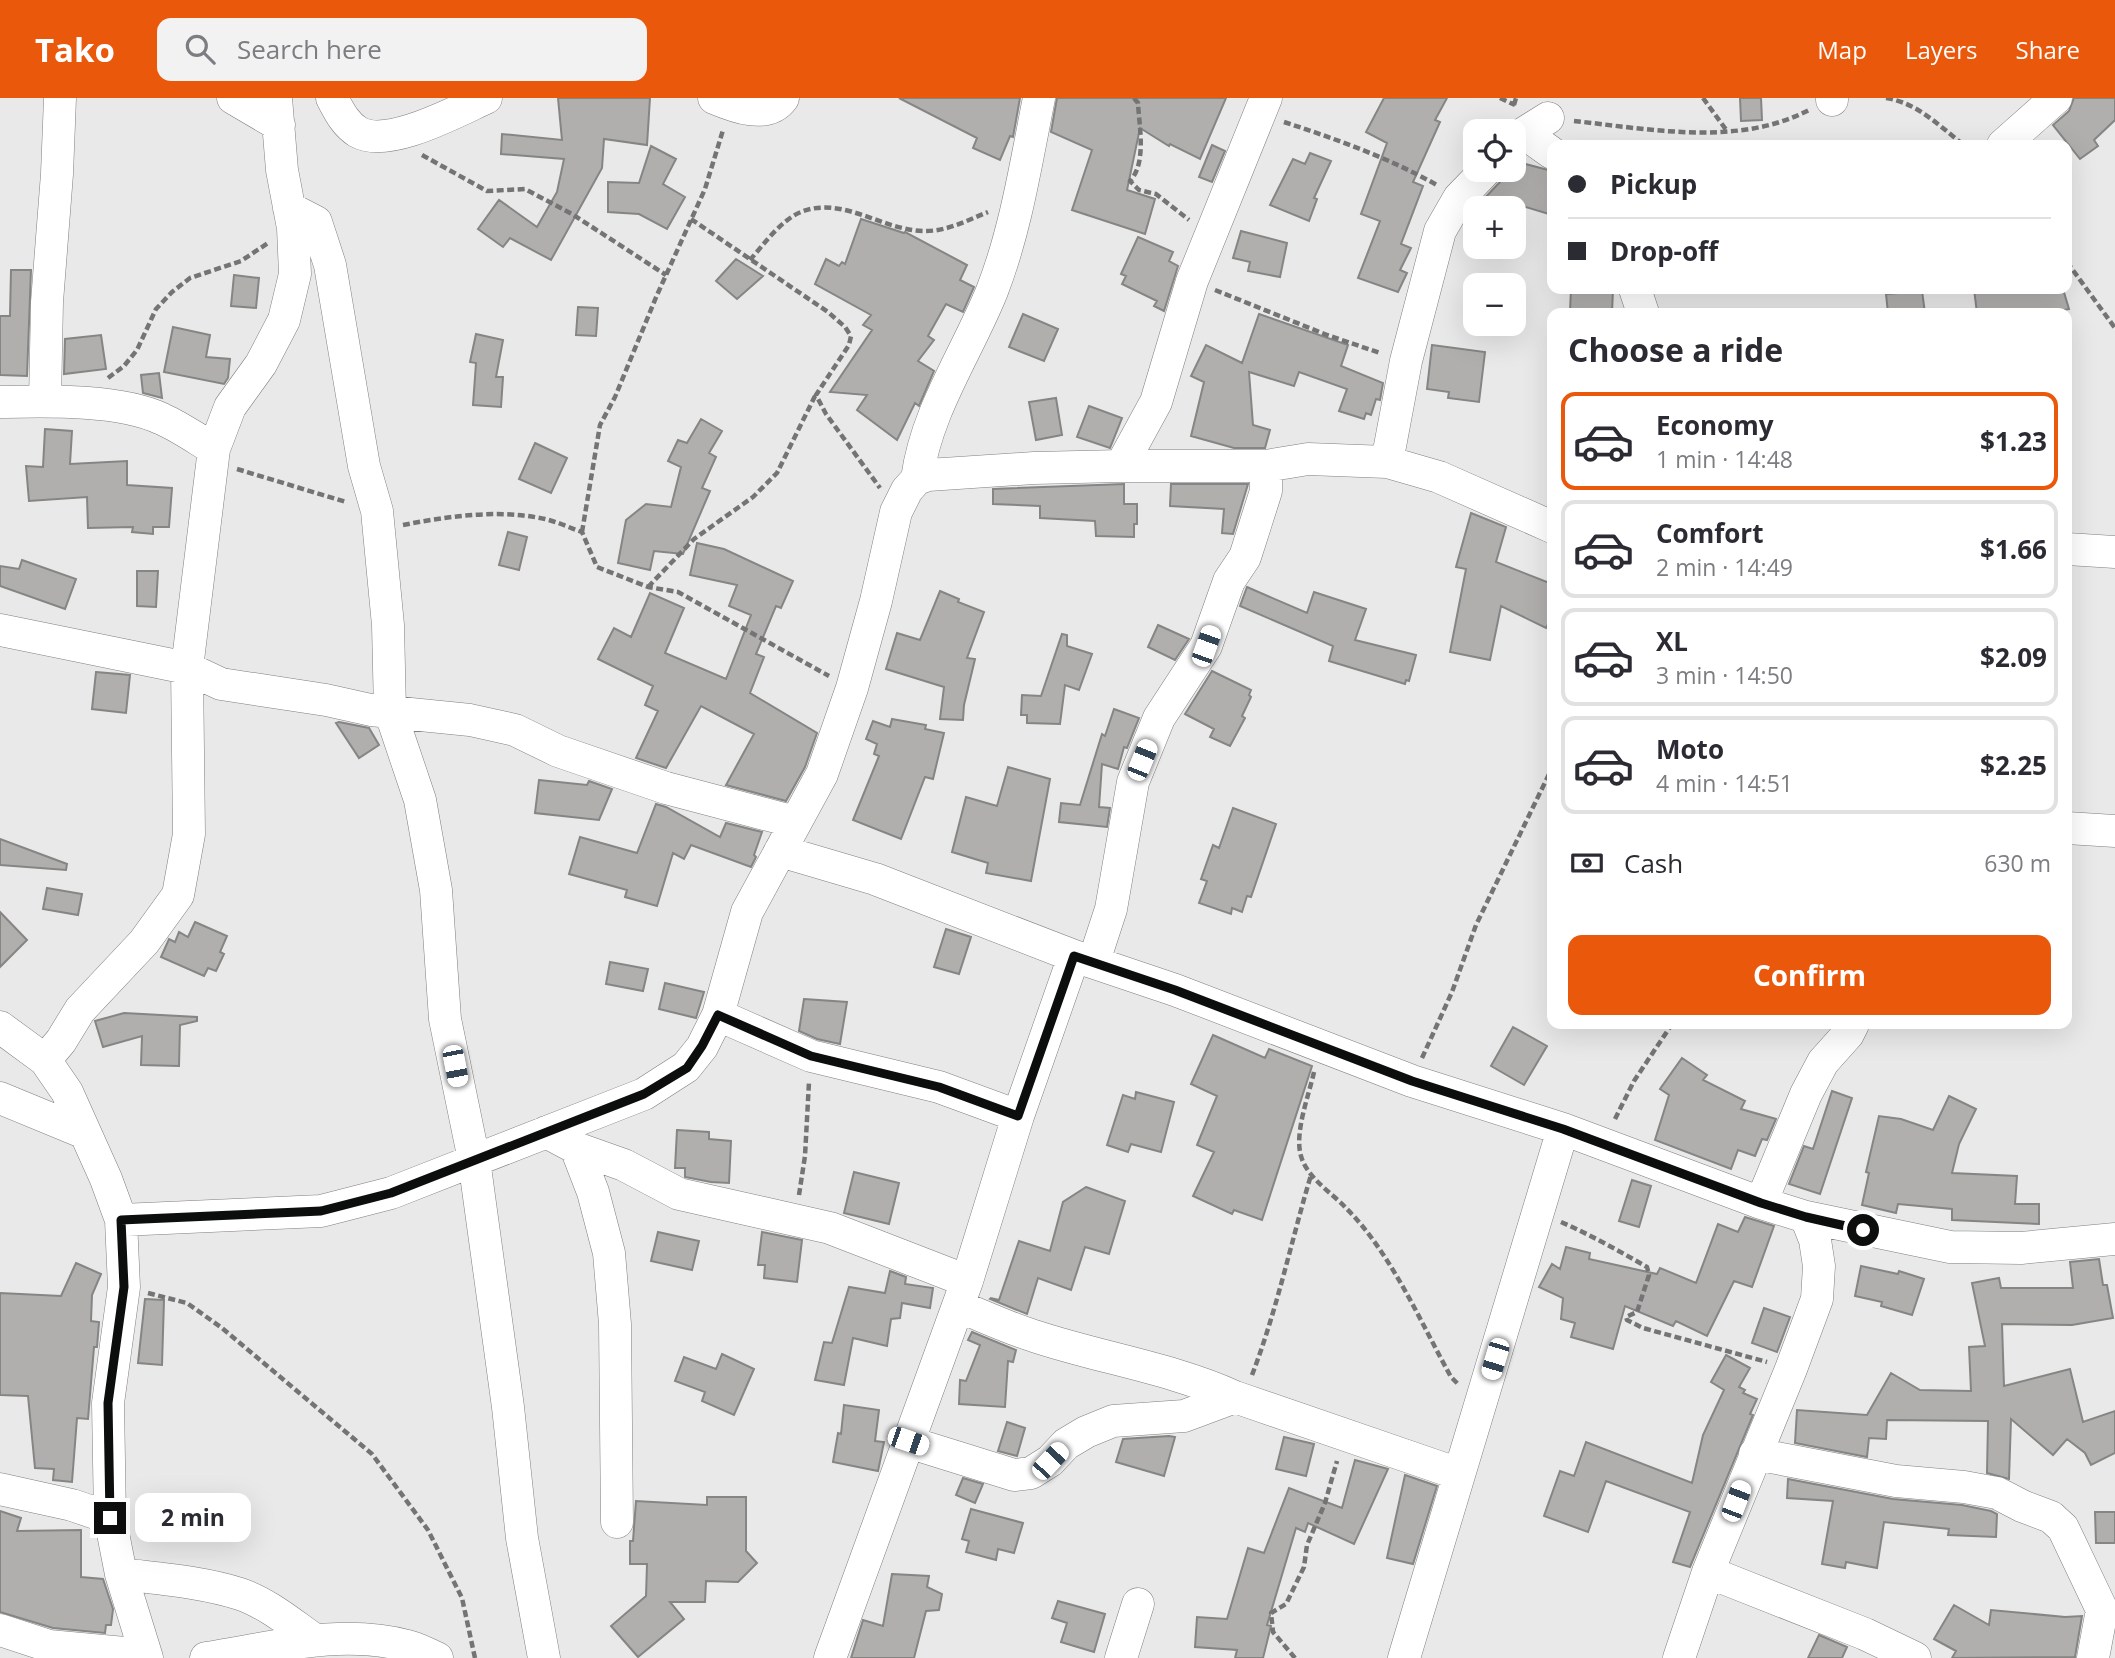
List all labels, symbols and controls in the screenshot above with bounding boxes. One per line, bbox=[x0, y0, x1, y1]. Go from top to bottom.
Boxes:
search box bbox=[157, 18, 647, 81]
text: Tako bbox=[35, 27, 115, 72]
icon: search bbox=[181, 30, 219, 68]
text: Search here bbox=[237, 31, 382, 67]
text: Map bbox=[1817, 33, 1867, 66]
text: Layers bbox=[1905, 33, 1978, 66]
text: Share bbox=[2016, 33, 2080, 66]
map controls bbox=[1463, 119, 1526, 336]
button: locate bbox=[1463, 119, 1526, 182]
text: Pickup bbox=[1610, 166, 1697, 202]
button: + bbox=[1463, 196, 1526, 259]
text: Drop-off bbox=[1610, 233, 1718, 269]
button: − bbox=[1463, 273, 1526, 336]
text: Choose a ride bbox=[1568, 328, 1783, 371]
text: Economy bbox=[1656, 407, 1774, 443]
icon: car bbox=[1572, 410, 1635, 473]
text: $1.23 bbox=[1980, 423, 2047, 459]
text: 1 min · 14:48 bbox=[1656, 443, 1793, 475]
text: Comfort bbox=[1656, 515, 1763, 551]
icon: car bbox=[1572, 518, 1635, 581]
text: $1.66 bbox=[1980, 531, 2047, 567]
text: 2 min · 14:49 bbox=[1656, 551, 1793, 583]
car bbox=[1189, 623, 1224, 669]
text: XL bbox=[1656, 623, 1688, 659]
icon: car bbox=[1572, 626, 1635, 689]
text: $2.09 bbox=[1980, 639, 2047, 675]
text: 3 min · 14:50 bbox=[1656, 659, 1793, 691]
text: Moto bbox=[1656, 731, 1724, 767]
icon: car bbox=[1572, 734, 1635, 797]
car bbox=[1125, 737, 1160, 783]
text: $2.25 bbox=[1980, 747, 2047, 783]
text: 4 min · 14:51 bbox=[1656, 767, 1793, 799]
icon: cash bbox=[1568, 844, 1606, 882]
text: Cash bbox=[1624, 845, 1683, 881]
text: 630 m bbox=[1984, 847, 2051, 879]
button: Confirm bbox=[1568, 935, 2051, 1015]
car bbox=[441, 1043, 470, 1089]
route start bbox=[1847, 1214, 1879, 1246]
car bbox=[1479, 1336, 1512, 1382]
car bbox=[885, 1424, 932, 1458]
car bbox=[1028, 1438, 1073, 1484]
car bbox=[1719, 1478, 1754, 1524]
callout: 2 min bbox=[134, 1494, 250, 1542]
text: 2 min bbox=[161, 1501, 225, 1533]
route end bbox=[94, 1502, 126, 1534]

